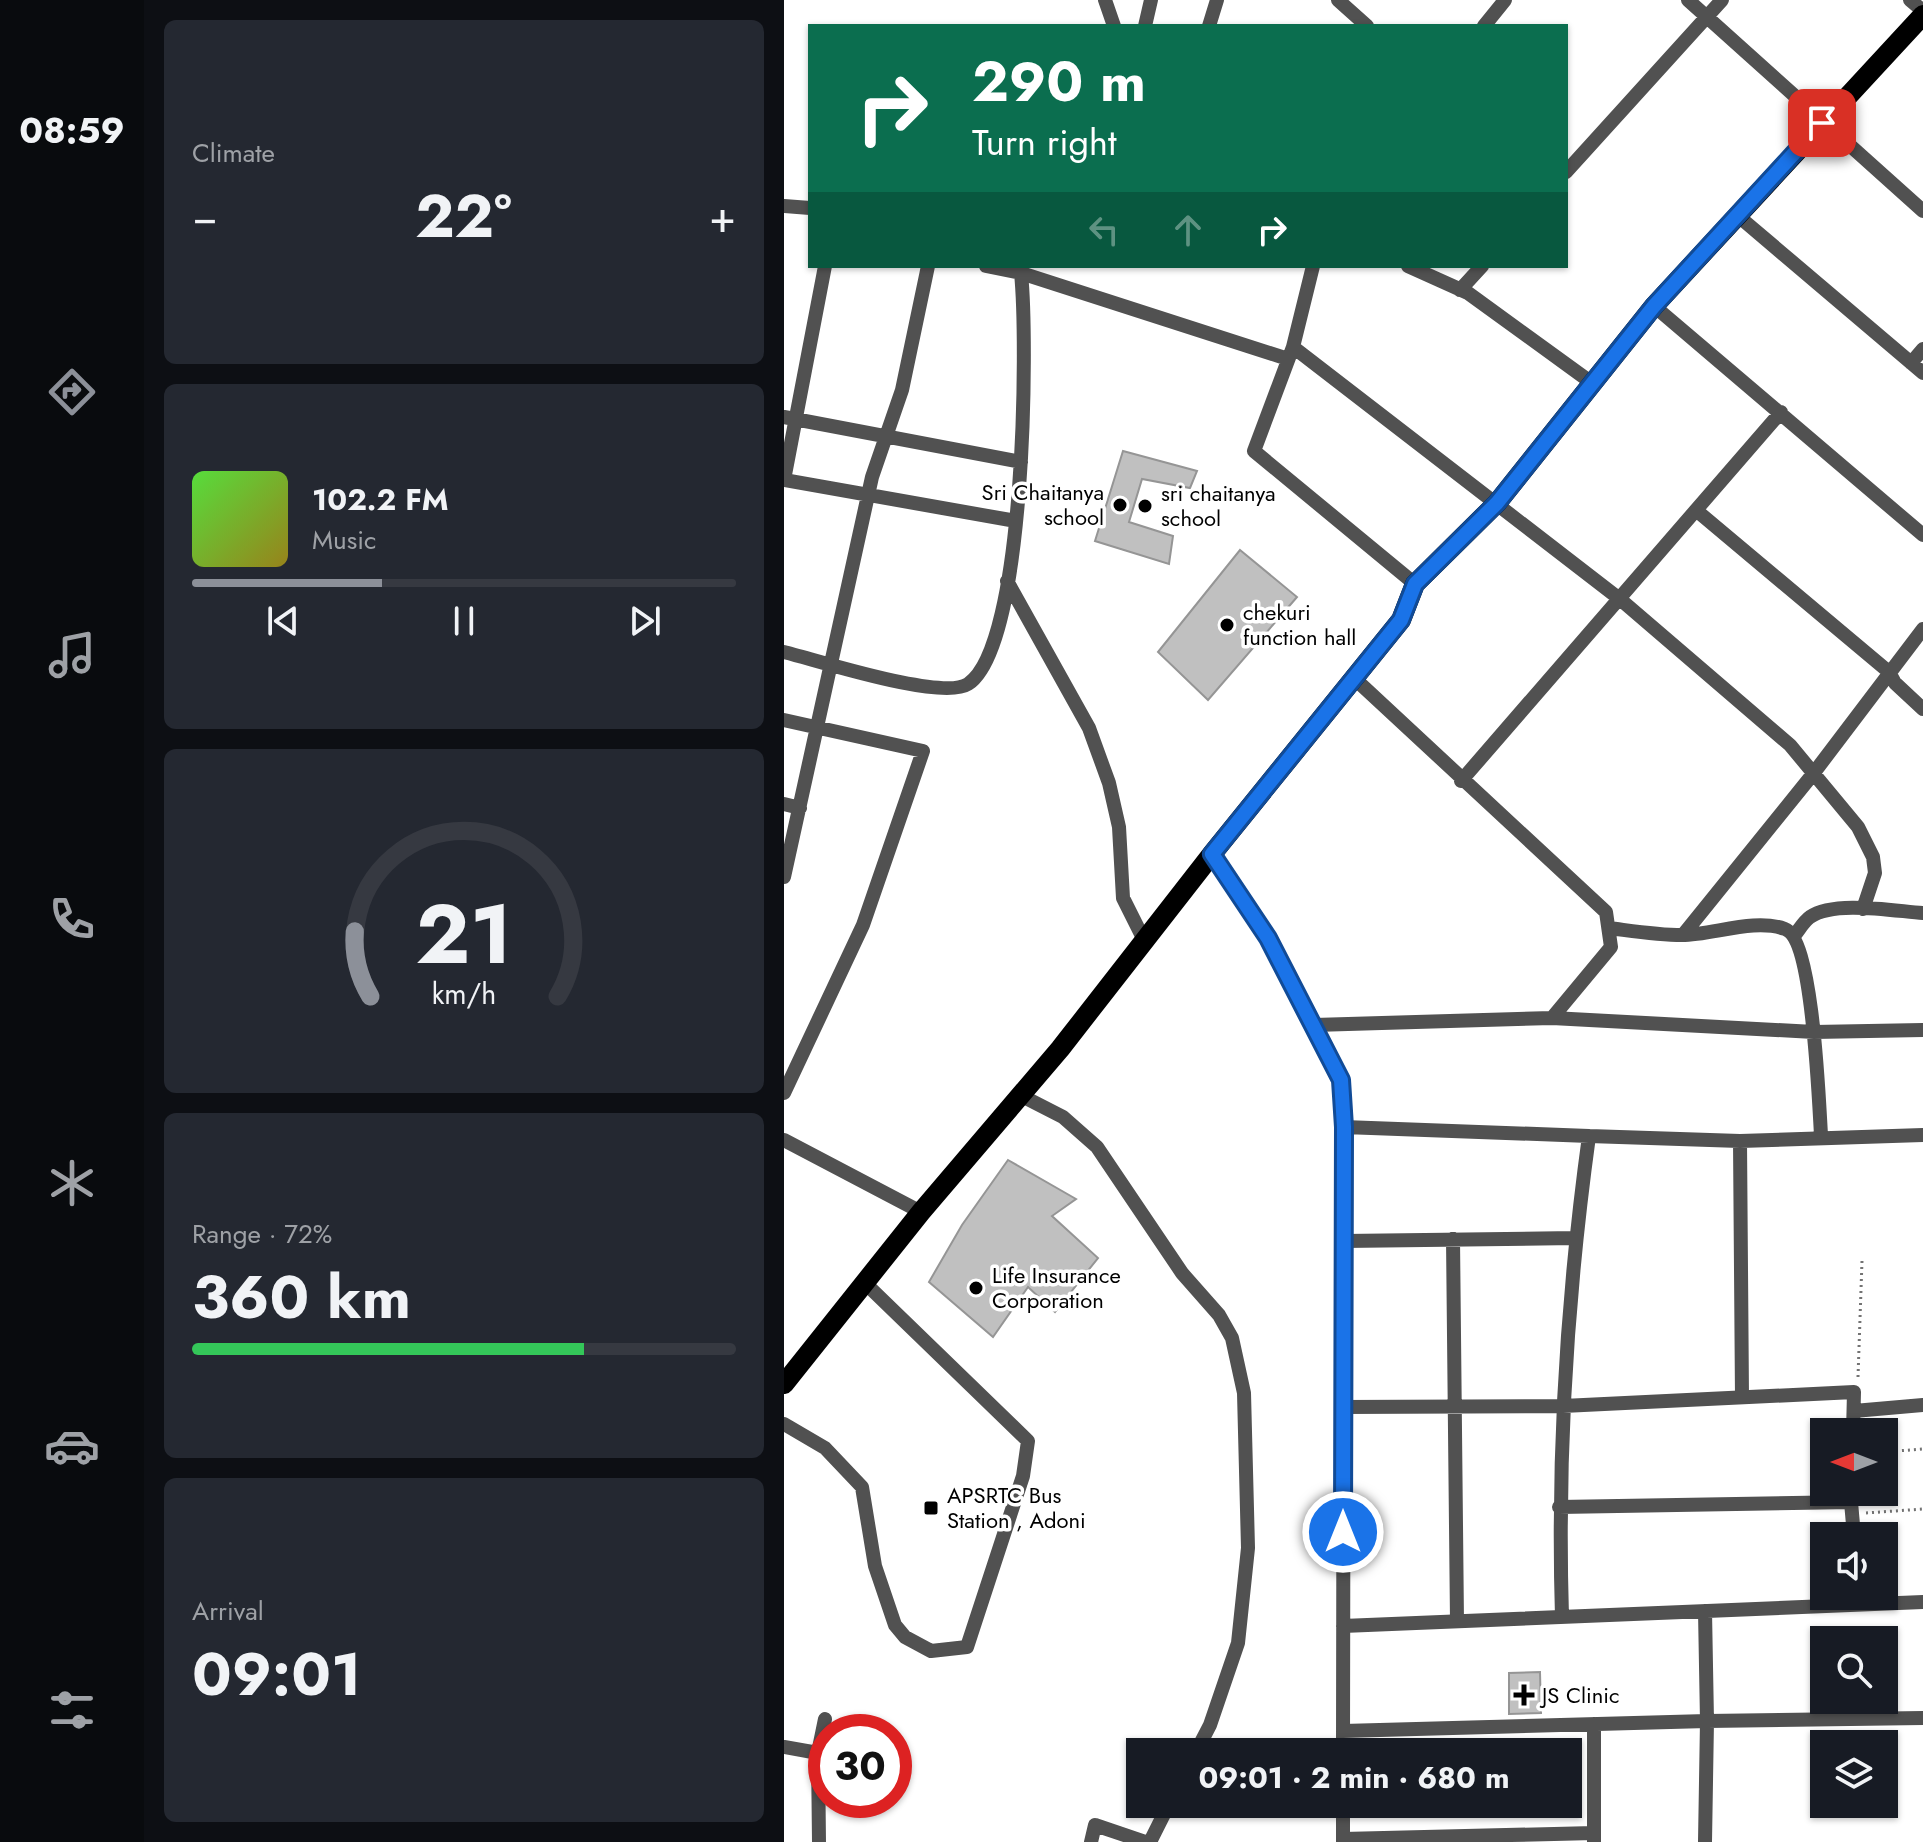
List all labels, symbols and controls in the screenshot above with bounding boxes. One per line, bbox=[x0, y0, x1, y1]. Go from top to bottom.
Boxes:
text: 290 m bbox=[972, 41, 1146, 122]
icon: right bbox=[840, 56, 944, 160]
pin bbox=[1788, 89, 1856, 157]
icon: arrive bbox=[1800, 101, 1844, 145]
text: 08:59 bbox=[19, 104, 125, 156]
text: Turn right bbox=[972, 116, 1117, 168]
text: Climate bbox=[192, 134, 275, 172]
text: 22° bbox=[415, 173, 512, 260]
text: − bbox=[192, 185, 218, 249]
text: + bbox=[709, 185, 736, 249]
icon: left bbox=[1082, 208, 1126, 252]
icon: ahead bbox=[1166, 208, 1210, 252]
icon: right bbox=[1250, 208, 1294, 252]
icon: directions bbox=[44, 364, 100, 420]
place label: Sri Chaitanya school bbox=[982, 476, 1104, 533]
place label: sri chaitanya school bbox=[1161, 477, 1276, 534]
text: 102.2 FM bbox=[312, 478, 448, 521]
marker: Sri Chaitanya school bbox=[1111, 496, 1129, 514]
marker: sri chaitanya school bbox=[1136, 497, 1154, 515]
text: Music bbox=[312, 521, 376, 559]
place label: chekuri function hall bbox=[1243, 596, 1356, 653]
icon: previous bbox=[261, 599, 305, 643]
icon: pause bbox=[442, 599, 486, 643]
icon: next bbox=[623, 599, 667, 643]
marker: chekuri function hall bbox=[1218, 616, 1236, 634]
icon: music bbox=[44, 627, 100, 683]
text: 21 bbox=[416, 874, 512, 994]
icon: phone bbox=[44, 891, 100, 947]
text: km/h bbox=[432, 973, 496, 1015]
icon: climate bbox=[44, 1155, 100, 1211]
text: Range · 72% bbox=[192, 1215, 332, 1253]
text: 360 km bbox=[192, 1254, 411, 1341]
place label: Life Insurance Corporation bbox=[992, 1259, 1121, 1316]
marker: Life Insurance Corporation bbox=[967, 1279, 985, 1297]
icon: car bbox=[44, 1418, 100, 1474]
north arrow bbox=[1810, 1418, 1898, 1506]
map controls bbox=[1810, 1418, 1898, 1818]
place label: APSRTC Bus Station , Adoni bbox=[947, 1479, 1086, 1536]
position arrow bbox=[1301, 1490, 1385, 1574]
marker: APSRTC Bus Station , Adoni bbox=[922, 1499, 940, 1517]
button: sound bbox=[1810, 1522, 1898, 1610]
text: Arrival bbox=[192, 1592, 264, 1630]
button: search bbox=[1810, 1626, 1898, 1714]
text: 09:01 bbox=[192, 1631, 361, 1718]
place label: JS Clinic bbox=[1539, 1679, 1620, 1711]
icon: filters bbox=[44, 1682, 100, 1738]
marker: JS Clinic bbox=[1513, 1684, 1535, 1706]
speed limit sign: 30 bbox=[808, 1714, 912, 1818]
button: layers bbox=[1810, 1730, 1898, 1818]
text: 09:01 · 2 min · 680 m bbox=[1198, 1756, 1510, 1799]

